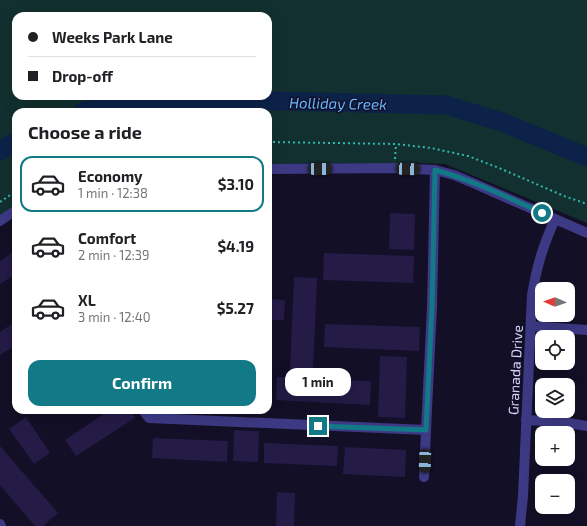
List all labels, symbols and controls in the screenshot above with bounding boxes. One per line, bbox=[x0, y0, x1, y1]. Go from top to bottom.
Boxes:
text: Weeks Park Lane bbox=[52, 28, 173, 46]
text: Drop-off bbox=[52, 67, 113, 85]
water label: Holliday Creek bbox=[289, 93, 387, 114]
text: Choose a ride bbox=[28, 121, 142, 143]
car bbox=[308, 163, 332, 175]
car bbox=[396, 163, 420, 175]
icon: car bbox=[30, 166, 66, 202]
text: Economy bbox=[78, 167, 143, 185]
text: $3.10 bbox=[218, 175, 254, 193]
text: 1 min · 12:38 bbox=[78, 185, 148, 201]
route start bbox=[533, 204, 551, 222]
icon: car bbox=[30, 228, 66, 264]
text: Comfort bbox=[78, 229, 136, 247]
text: $4.19 bbox=[217, 237, 254, 255]
text: 2 min · 12:39 bbox=[78, 247, 149, 263]
north arrow bbox=[535, 282, 575, 322]
map controls bbox=[535, 282, 575, 514]
icon: car bbox=[30, 290, 66, 326]
text: XL bbox=[78, 291, 96, 309]
text: $5.27 bbox=[217, 299, 254, 317]
text: 3 min · 12:40 bbox=[78, 309, 151, 325]
street label: Granada Drive bbox=[504, 325, 526, 415]
button: locate bbox=[535, 330, 575, 370]
button: Confirm bbox=[28, 360, 256, 406]
callout: 1 min bbox=[285, 368, 351, 396]
text: 1 min bbox=[302, 374, 334, 390]
button: layers bbox=[535, 378, 575, 418]
route end bbox=[309, 417, 327, 435]
button: + bbox=[535, 426, 575, 466]
car bbox=[419, 449, 431, 473]
button: − bbox=[535, 474, 575, 514]

